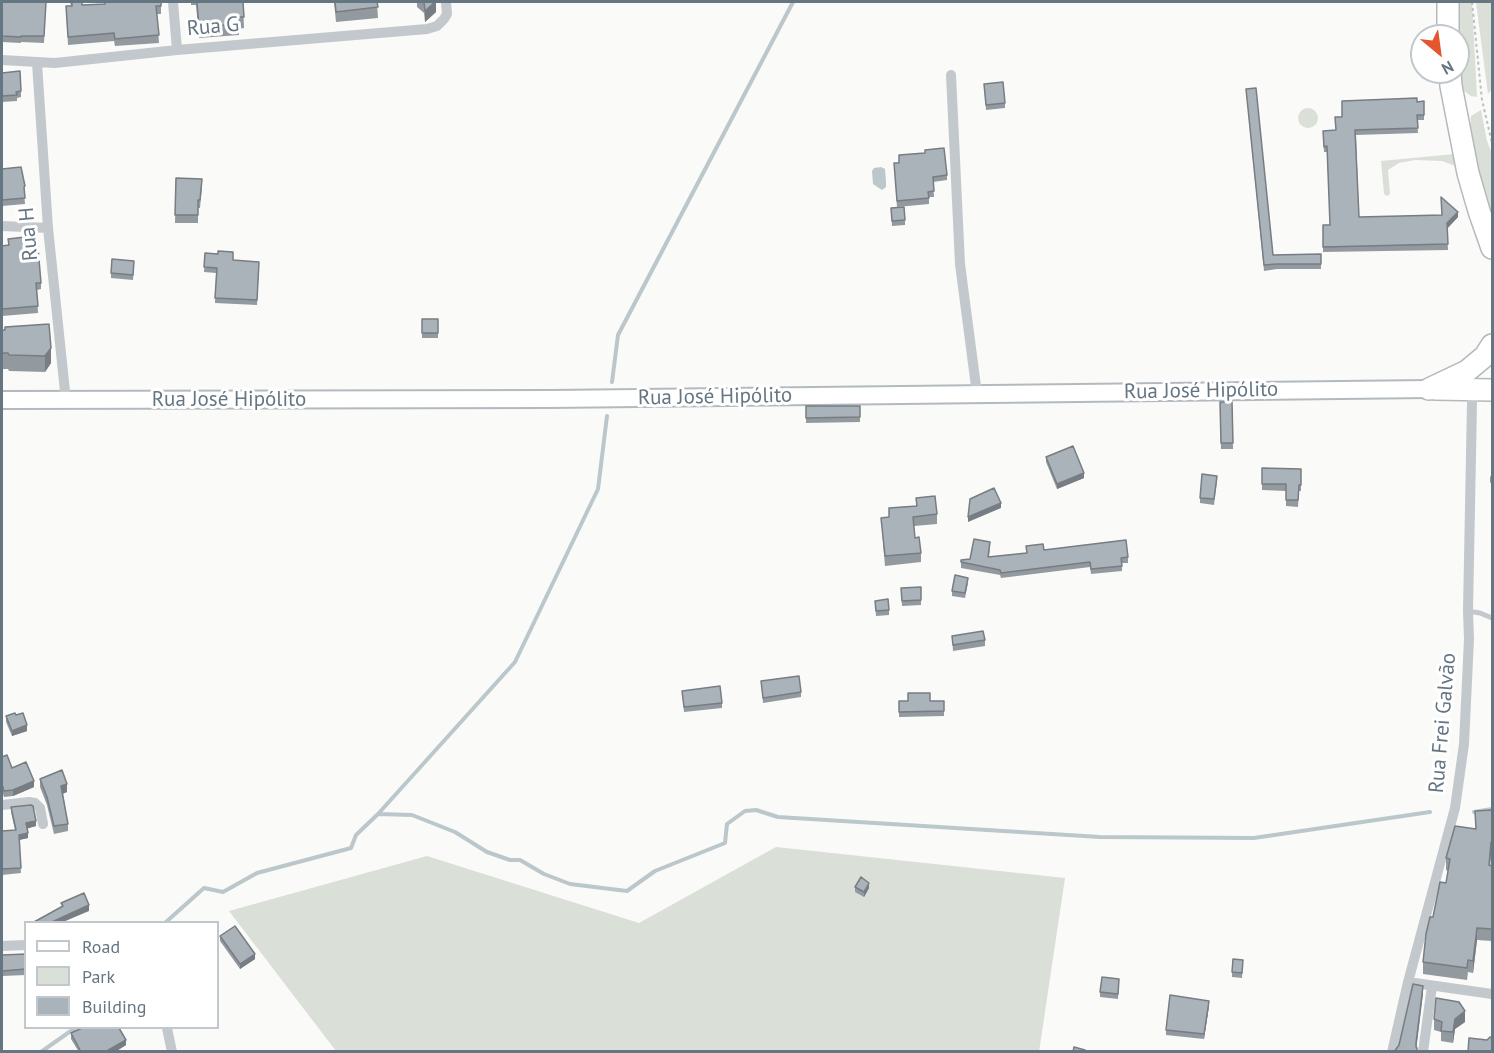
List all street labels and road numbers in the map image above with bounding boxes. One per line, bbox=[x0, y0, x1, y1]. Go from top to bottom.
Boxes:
street label: Rua G bbox=[186, 12, 240, 42]
street label: Rua H bbox=[14, 206, 44, 262]
street label: Rua José Hipólito bbox=[1124, 377, 1278, 405]
street label: Rua José Hipólito bbox=[638, 383, 792, 411]
street label: Rua José Hipólito bbox=[152, 387, 306, 413]
street label: Rua Frei Galvão bbox=[1424, 652, 1462, 794]

